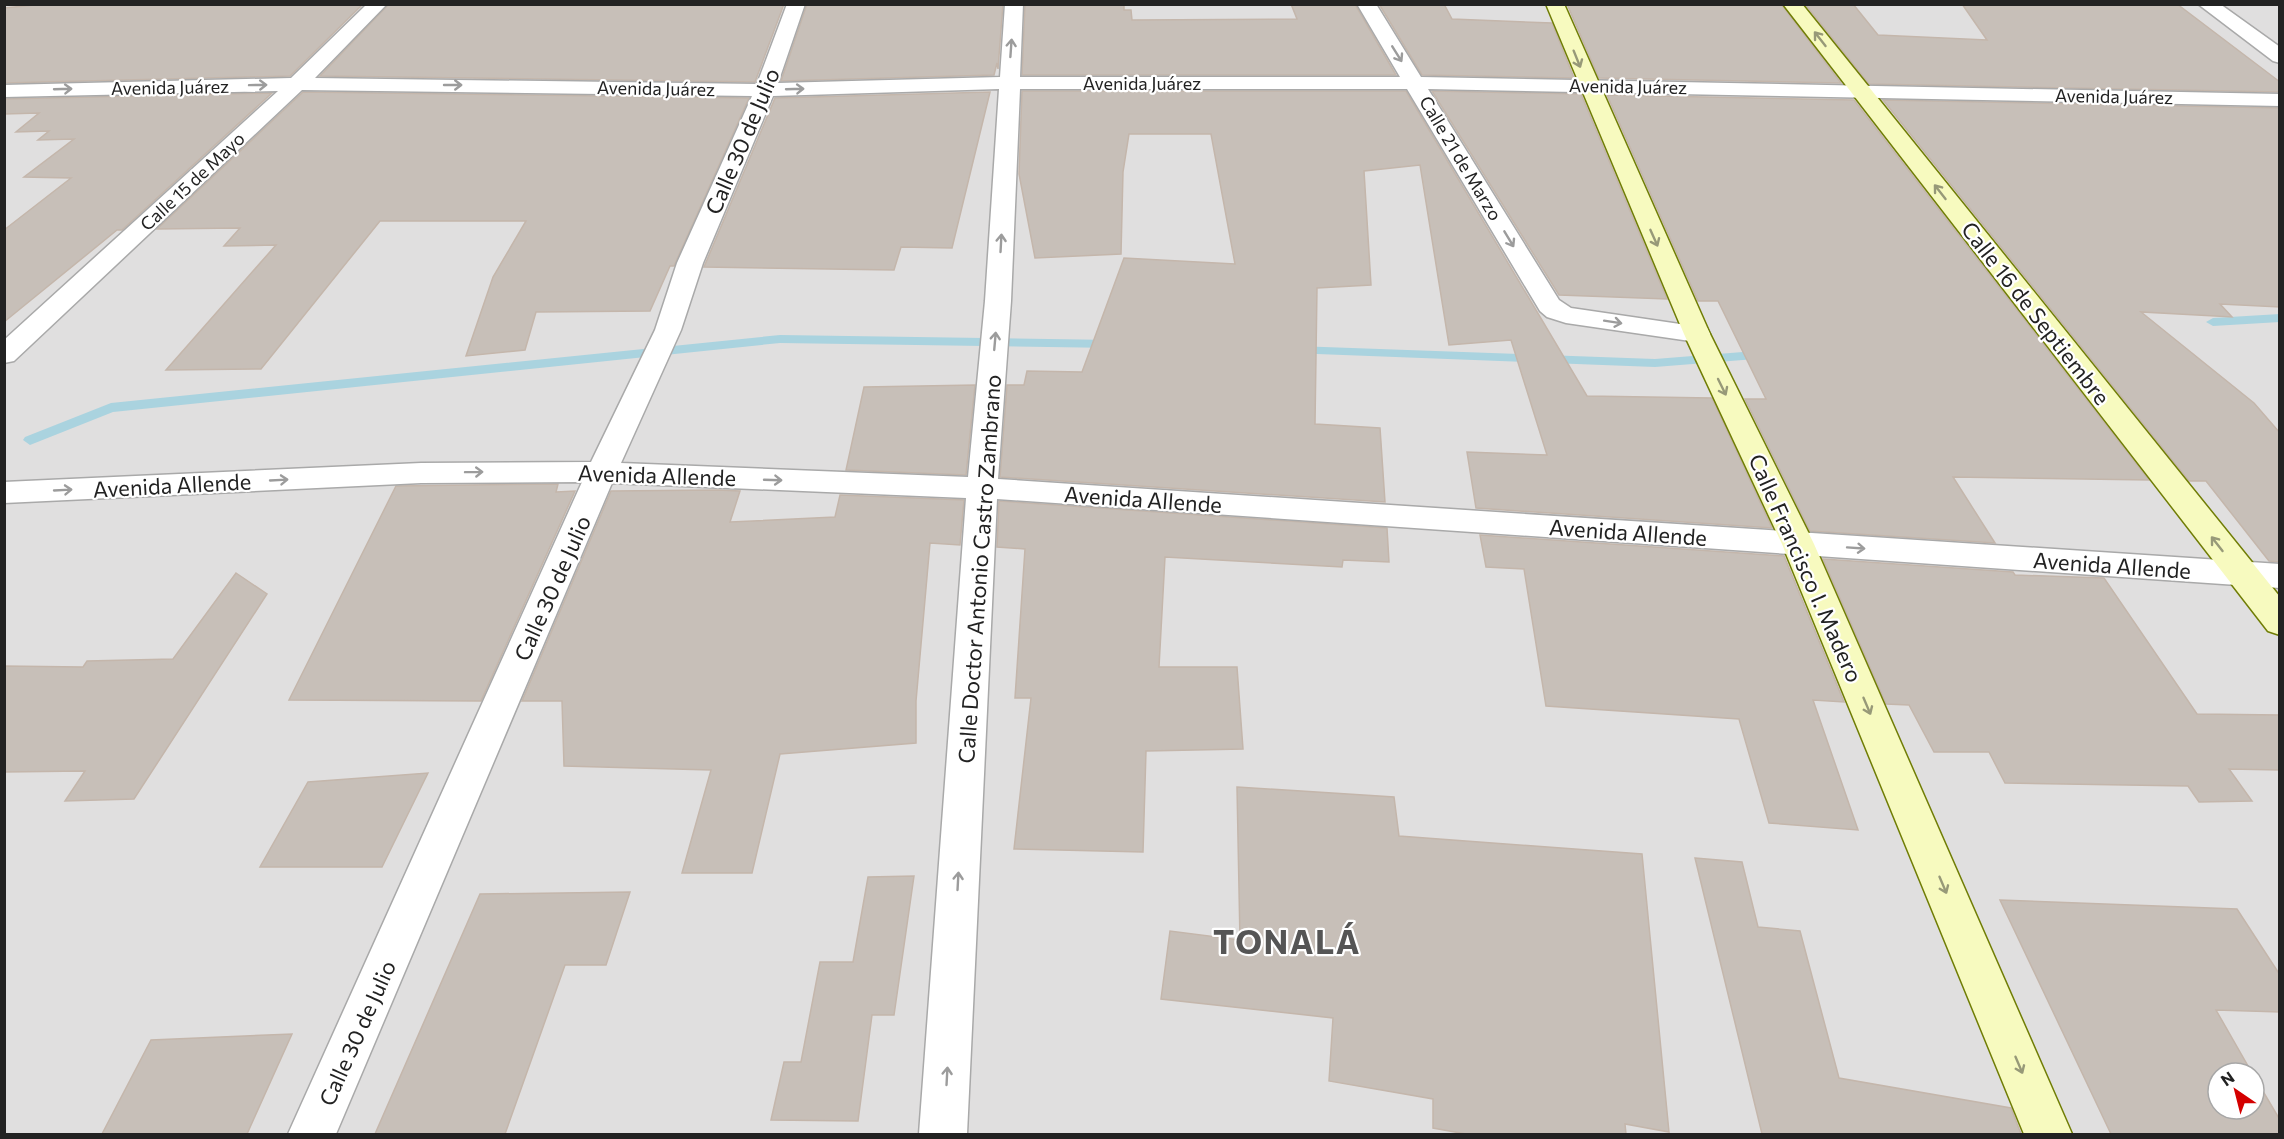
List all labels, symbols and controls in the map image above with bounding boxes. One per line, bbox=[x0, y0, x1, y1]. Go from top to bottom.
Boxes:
one-way arrow bbox=[1813, 32, 1826, 48]
one-way arrow bbox=[1006, 38, 1017, 58]
one-way arrow bbox=[1392, 45, 1404, 62]
one-way arrow bbox=[1572, 49, 1583, 67]
street label: Calle 30 de Julio bbox=[699, 64, 785, 218]
street label: Avenida Juárez bbox=[1083, 72, 1201, 94]
street label: Avenida Juárez bbox=[1569, 74, 1687, 98]
street label: Avenida Juárez bbox=[111, 75, 229, 99]
street label: Avenida Juárez bbox=[597, 76, 715, 100]
one-way arrow bbox=[247, 79, 267, 91]
one-way arrow bbox=[442, 79, 462, 91]
one-way arrow bbox=[52, 83, 72, 95]
one-way arrow bbox=[784, 83, 804, 94]
street label: Avenida Juárez bbox=[2055, 84, 2173, 108]
street label: Calle 21 de Marzo bbox=[1415, 92, 1507, 224]
street label: Calle 15 de Mayo bbox=[135, 127, 249, 235]
one-way arrow bbox=[1934, 185, 1947, 201]
street label: Calle 16 de Septiembre bbox=[1956, 216, 2116, 410]
one-way arrow bbox=[1649, 228, 1661, 246]
one-way arrow bbox=[1504, 230, 1516, 247]
one-way arrow bbox=[995, 233, 1006, 253]
one-way arrow bbox=[1603, 316, 1622, 327]
one-way arrow bbox=[990, 331, 1001, 351]
street label: Calle Doctor Antonio Castro Zambrano bbox=[952, 374, 1006, 764]
one-way arrow bbox=[1717, 378, 1729, 396]
street label: Calle Francisco I. Madero bbox=[1743, 450, 1869, 686]
street label: Avenida Allende bbox=[577, 459, 737, 491]
one-way arrow bbox=[463, 466, 483, 478]
street label: Avenida Allende bbox=[92, 467, 252, 503]
one-way arrow bbox=[268, 474, 288, 485]
one-way arrow bbox=[763, 474, 783, 485]
street label: Avenida Allende bbox=[1063, 480, 1223, 518]
one-way arrow bbox=[52, 484, 72, 495]
street label: Calle 30 de Julio bbox=[508, 511, 596, 665]
street label: Avenida Allende bbox=[1548, 513, 1708, 551]
one-way arrow bbox=[2211, 536, 2224, 552]
one-way arrow bbox=[1846, 542, 1866, 553]
street label: Avenida Allende bbox=[2032, 546, 2192, 584]
one-way arrow bbox=[1862, 696, 1873, 715]
one-way arrow bbox=[953, 872, 964, 892]
one-way arrow bbox=[1938, 876, 1949, 894]
district label: TONALÁ bbox=[1213, 920, 1361, 961]
street label: Calle 30 de Julio bbox=[313, 956, 401, 1110]
one-way arrow bbox=[2014, 1055, 2025, 1074]
north arrow bbox=[2206, 1061, 2266, 1121]
one-way arrow bbox=[941, 1067, 952, 1087]
text: N bbox=[2217, 1067, 2237, 1090]

